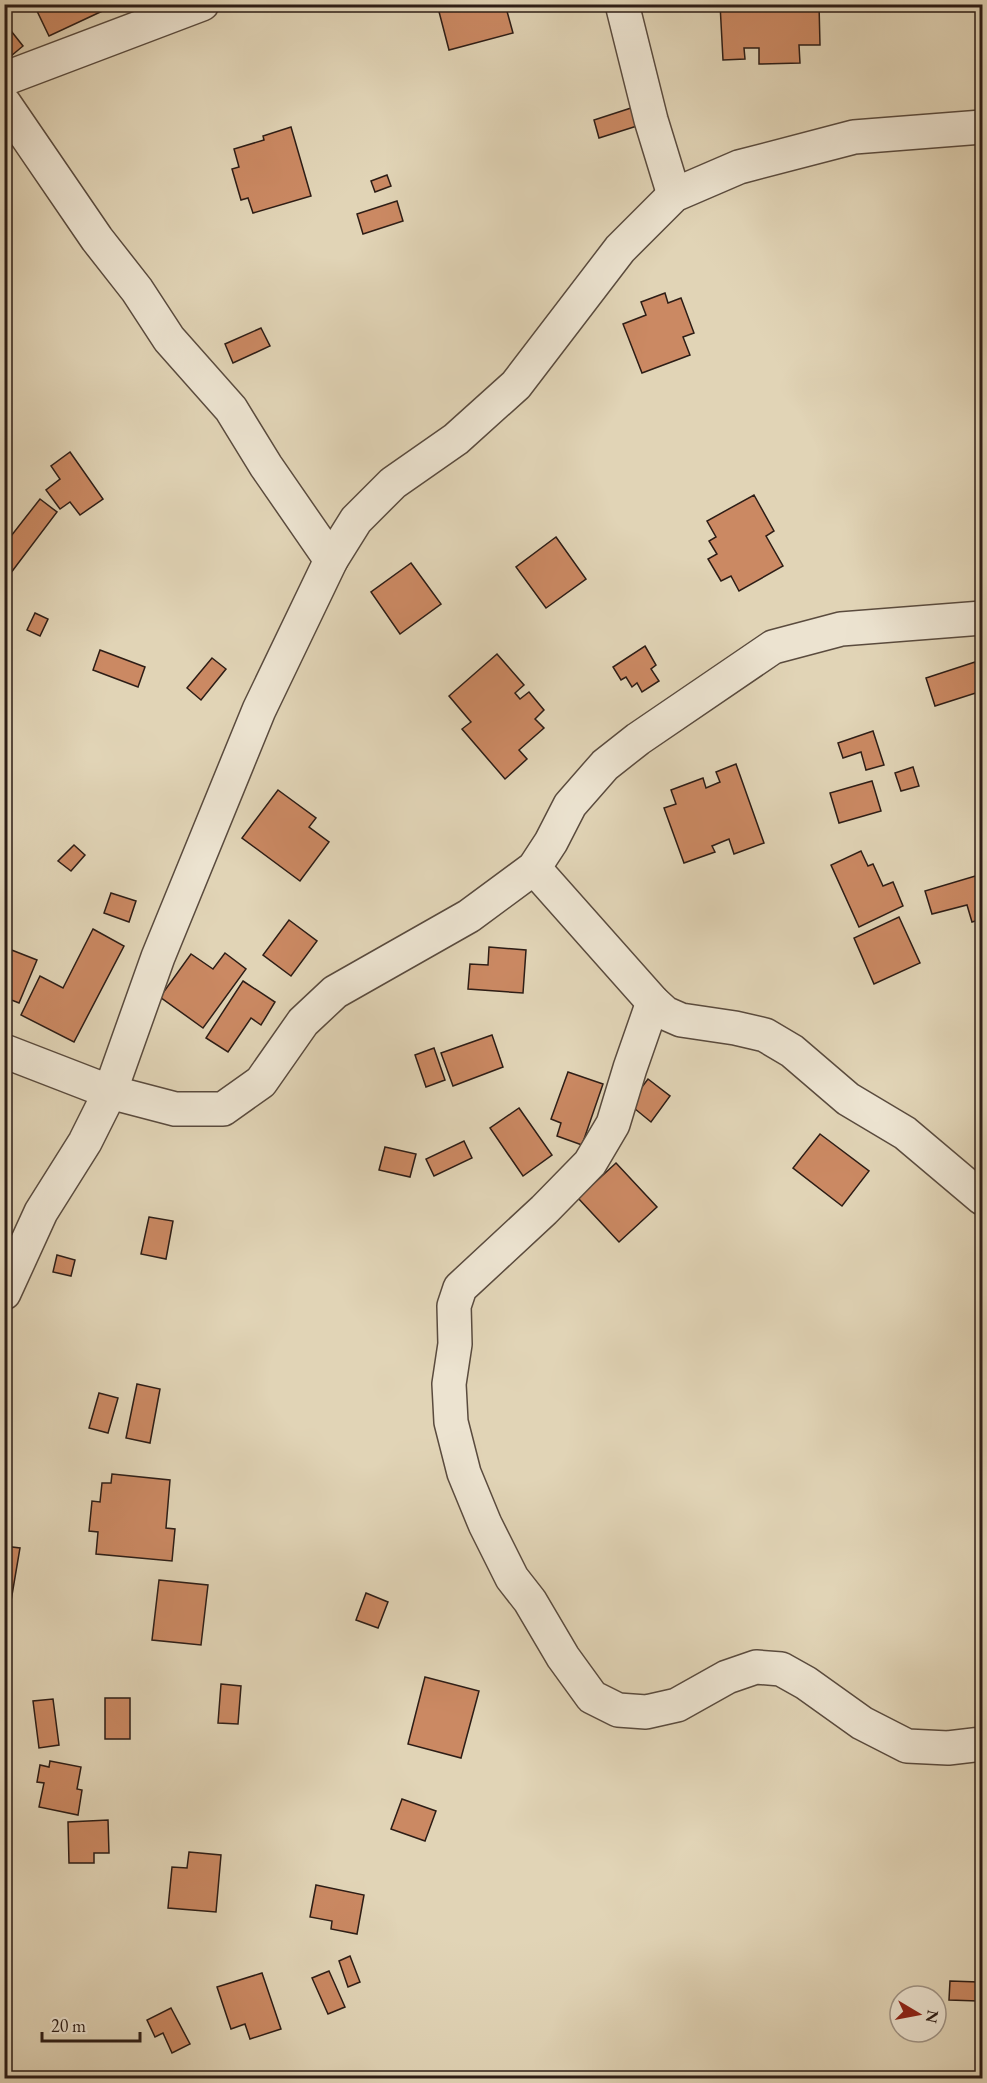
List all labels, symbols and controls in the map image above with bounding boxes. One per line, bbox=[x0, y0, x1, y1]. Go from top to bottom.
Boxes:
north arrow bbox=[888, 1984, 948, 2044]
scale bar bbox=[42, 2005, 140, 2043]
text: N bbox=[921, 2008, 944, 2025]
text: 20 m bbox=[51, 2014, 86, 2037]

